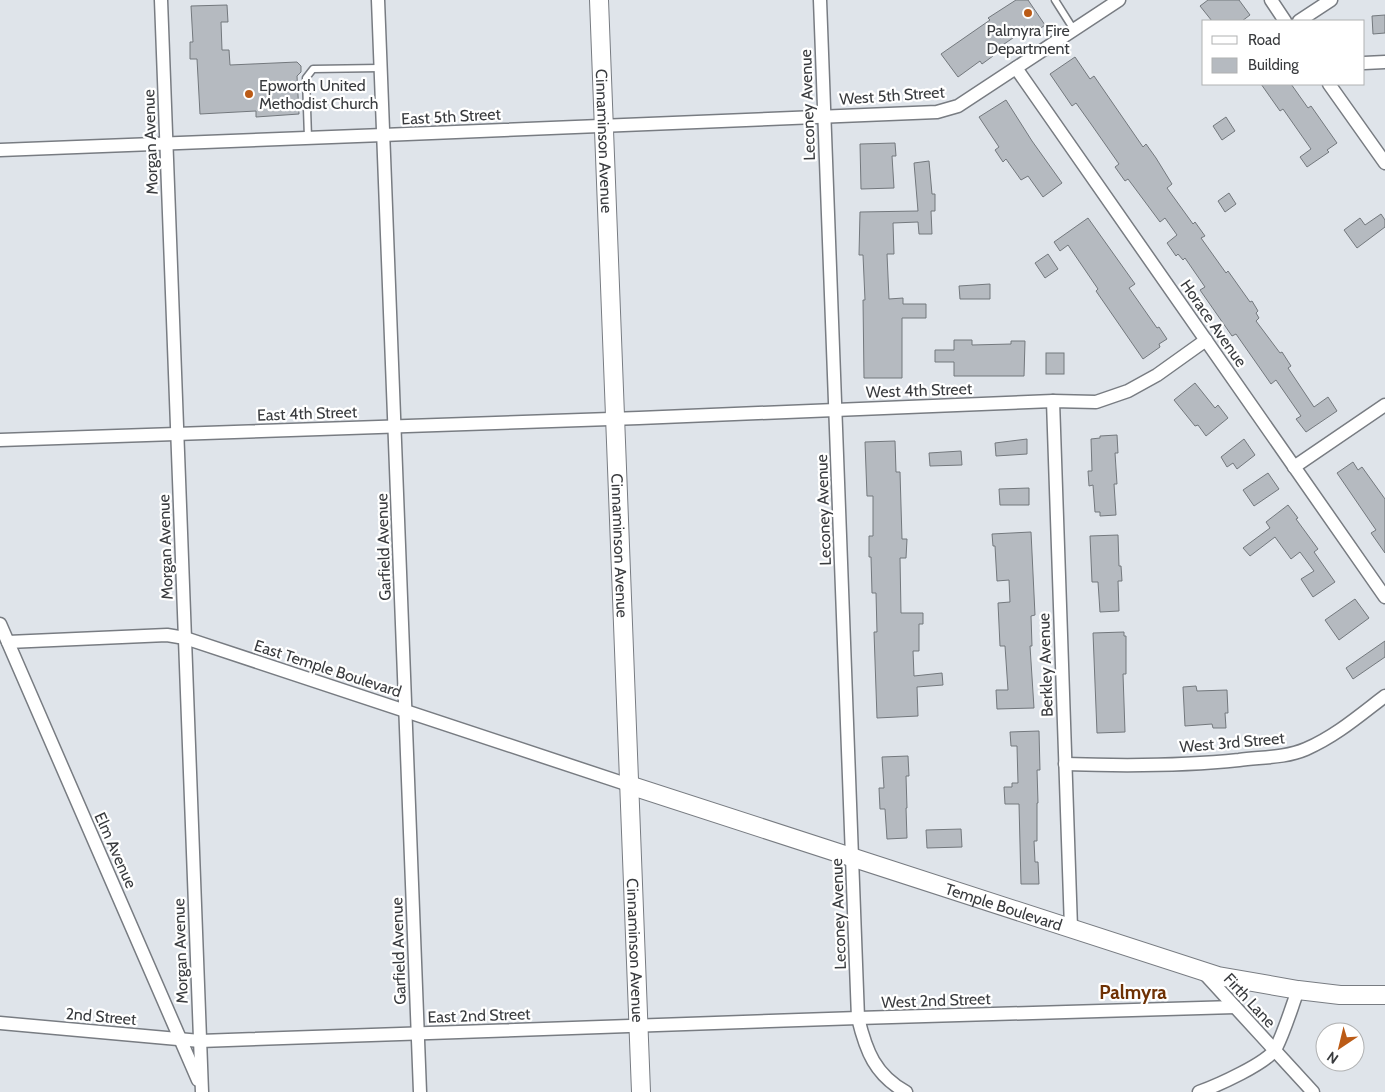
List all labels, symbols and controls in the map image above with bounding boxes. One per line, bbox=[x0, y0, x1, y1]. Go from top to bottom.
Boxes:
marker: Palmyra Fire Department bbox=[1022, 7, 1034, 19]
legend bbox=[1202, 20, 1365, 85]
place label: Palmyra Fire Department bbox=[986, 21, 1070, 58]
text: Road bbox=[1248, 31, 1281, 49]
street label: Leconey Avenue bbox=[796, 49, 819, 161]
text: Building bbox=[1248, 56, 1299, 74]
street label: Cinnaminson Avenue bbox=[592, 68, 616, 214]
place label: Epworth United Methodist Church bbox=[259, 76, 378, 113]
street label: West 5th Street bbox=[839, 82, 946, 109]
marker: Epworth United Methodist Church bbox=[243, 88, 255, 100]
street label: Morgan Avenue bbox=[139, 89, 162, 195]
street label: East 5th Street bbox=[401, 104, 502, 129]
street label: Horace Avenue bbox=[1177, 276, 1251, 371]
street label: West 4th Street bbox=[866, 379, 973, 402]
street label: East 4th Street bbox=[257, 402, 358, 425]
street label: Leconey Avenue bbox=[812, 454, 835, 566]
street label: Cinnaminson Avenue bbox=[607, 473, 632, 618]
street label: Garfield Avenue bbox=[372, 493, 395, 601]
street label: Morgan Avenue bbox=[154, 494, 177, 600]
street label: Berkley Avenue bbox=[1034, 613, 1057, 717]
street label: East Temple Boulevard bbox=[252, 636, 404, 701]
street label: West 3rd Street bbox=[1179, 728, 1286, 757]
street label: Elm Avenue bbox=[90, 809, 141, 891]
street label: Leconey Avenue bbox=[827, 858, 850, 970]
street label: Cinnaminson Avenue bbox=[623, 878, 647, 1023]
street label: Temple Boulevard bbox=[943, 879, 1064, 935]
street label: Garfield Avenue bbox=[387, 897, 410, 1005]
street label: Morgan Avenue bbox=[169, 898, 192, 1004]
street label: Firth Lane bbox=[1220, 969, 1279, 1031]
district label: Palmyra bbox=[1099, 981, 1167, 1004]
street label: West 2nd Street bbox=[881, 989, 992, 1012]
street label: 2nd Street bbox=[65, 1004, 138, 1029]
street label: East 2nd Street bbox=[427, 1004, 531, 1027]
north arrow bbox=[1315, 1022, 1365, 1072]
text: N bbox=[1323, 1047, 1342, 1068]

